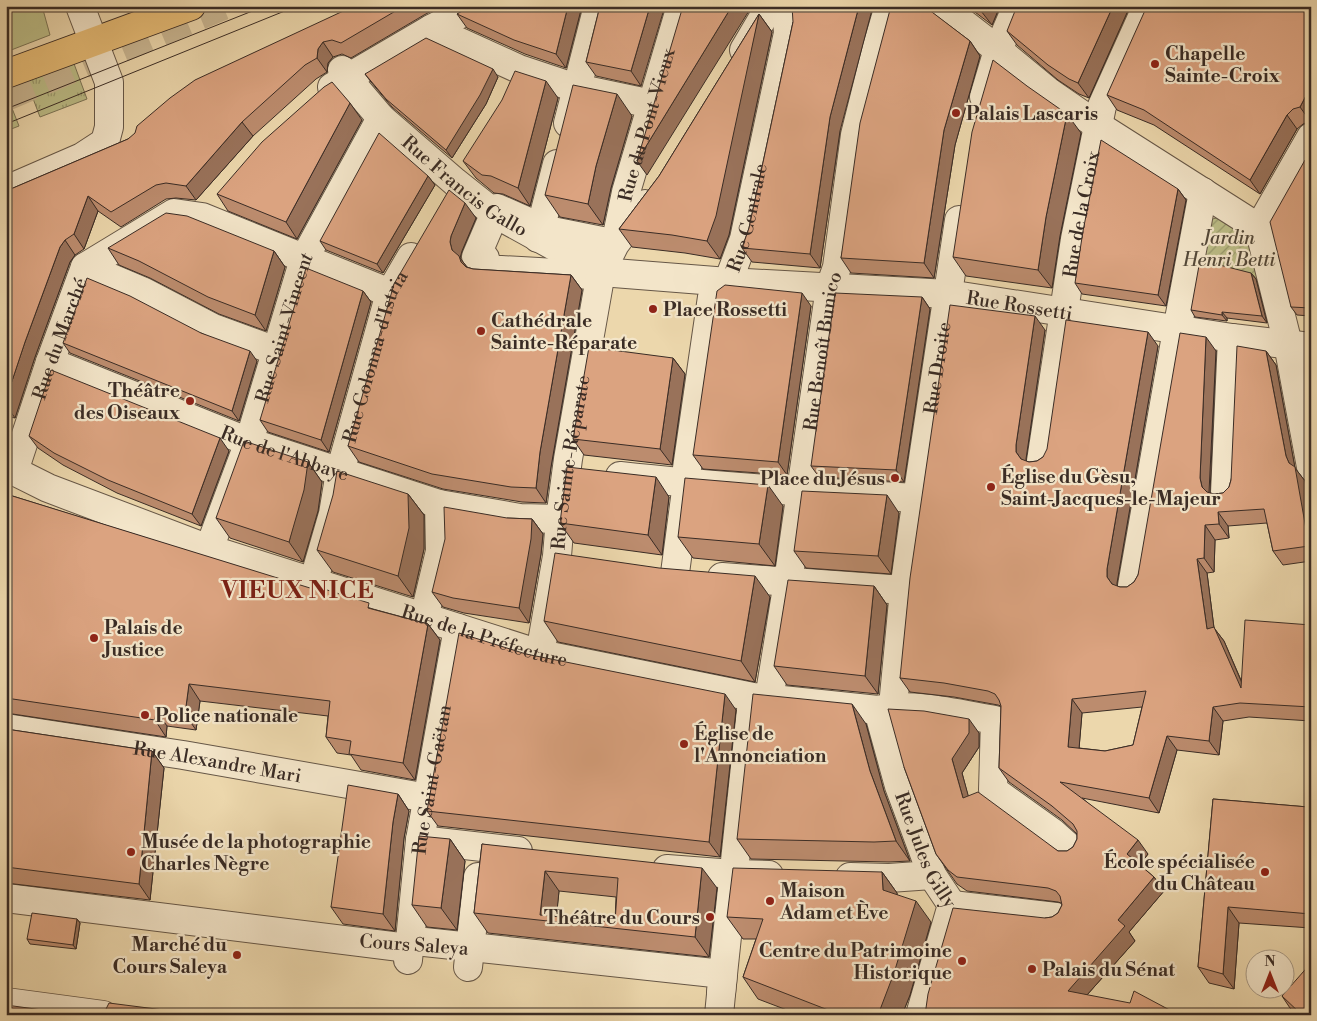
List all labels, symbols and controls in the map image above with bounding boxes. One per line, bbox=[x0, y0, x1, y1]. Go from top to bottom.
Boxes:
place label: Chapelle Sainte-Croix bbox=[1165, 42, 1280, 88]
street label: Rue du Pont-Vieux bbox=[613, 45, 681, 204]
marker: Chapelle Sainte-Croix bbox=[1149, 58, 1161, 70]
place label: Palais Lascaris bbox=[966, 102, 1098, 126]
marker: Palais Lascaris bbox=[950, 107, 962, 119]
street label: Rue Francis Gallo bbox=[397, 130, 531, 242]
street label: Rue de la Croix bbox=[1058, 148, 1106, 279]
street label: Rue Centrale bbox=[722, 161, 773, 276]
park label: Jardin Henri Betti bbox=[1182, 226, 1275, 272]
street label: Rue Saint-Vincent bbox=[250, 248, 319, 406]
street label: Rue Colonna-d'Istria bbox=[338, 266, 414, 446]
street label: Rue Benoît Bunico bbox=[799, 268, 848, 433]
street label: Rue du Marché bbox=[27, 275, 93, 403]
street label: Rue Rossetti bbox=[965, 286, 1074, 326]
place label: Place Rossetti bbox=[663, 298, 787, 322]
marker: Place Rossetti bbox=[647, 303, 659, 315]
place label: Cathédrale Sainte-Réparate bbox=[491, 309, 637, 355]
street label: Rue Droite bbox=[919, 320, 956, 416]
marker: Cathédrale Sainte-Réparate bbox=[475, 325, 487, 337]
street label: Rue Sainte-Réparate bbox=[547, 373, 596, 551]
place label: Théâtre des Oiseaux bbox=[74, 379, 180, 425]
marker: Théâtre des Oiseaux bbox=[184, 395, 196, 407]
street label: Rue de l'Abbaye bbox=[217, 421, 352, 487]
place label: Église du Gèsu, Saint-Jacques-le-Majeur bbox=[1001, 464, 1221, 511]
place label: Place du Jésus bbox=[760, 467, 885, 491]
marker: Place du Jésus bbox=[889, 472, 901, 484]
marker: Église du Gèsu, Saint-Jacques-le-Majeur bbox=[985, 481, 997, 493]
district label: VIEUX NICE bbox=[220, 576, 375, 606]
street label: Rue de la Préfecture bbox=[398, 600, 570, 672]
place label: Palais de Justice bbox=[101, 616, 183, 662]
marker: Palais de Justice bbox=[88, 632, 100, 644]
street label: Rue Saint-Gaëtan bbox=[408, 703, 457, 856]
place label: Police nationale bbox=[155, 704, 298, 728]
marker: Police nationale bbox=[139, 709, 151, 721]
place label: Église de l'Annonciation bbox=[694, 721, 827, 768]
street label: Rue Alexandre Mari bbox=[131, 737, 303, 789]
marker: Église de l'Annonciation bbox=[678, 738, 690, 750]
street label: Rue Jules Gilly bbox=[889, 788, 962, 913]
place label: Musée de la photographie Charles Nègre bbox=[141, 830, 371, 876]
marker: Musée de la photographie Charles Nègre bbox=[125, 846, 137, 858]
place label: École spécialisée du Château bbox=[1104, 849, 1255, 896]
marker: École spécialisée du Château bbox=[1259, 866, 1271, 878]
place label: Maison Adam et Ève bbox=[779, 879, 888, 925]
marker: Maison Adam et Ève bbox=[764, 895, 776, 907]
place label: Théâtre du Cours bbox=[544, 906, 700, 930]
marker: Théâtre du Cours bbox=[704, 911, 716, 923]
street label: Cours Saleya bbox=[358, 929, 470, 961]
place label: Marché du Cours Saleya bbox=[113, 933, 228, 979]
place label: Centre du Patrimoine Historique bbox=[759, 939, 952, 985]
north arrow bbox=[1244, 948, 1294, 998]
marker: Marché du Cours Saleya bbox=[231, 949, 243, 961]
text: N bbox=[1264, 953, 1276, 971]
marker: Centre du Patrimoine Historique bbox=[956, 955, 968, 967]
place label: Palais du Sénat bbox=[1042, 958, 1175, 982]
marker: Palais du Sénat bbox=[1026, 963, 1038, 975]

